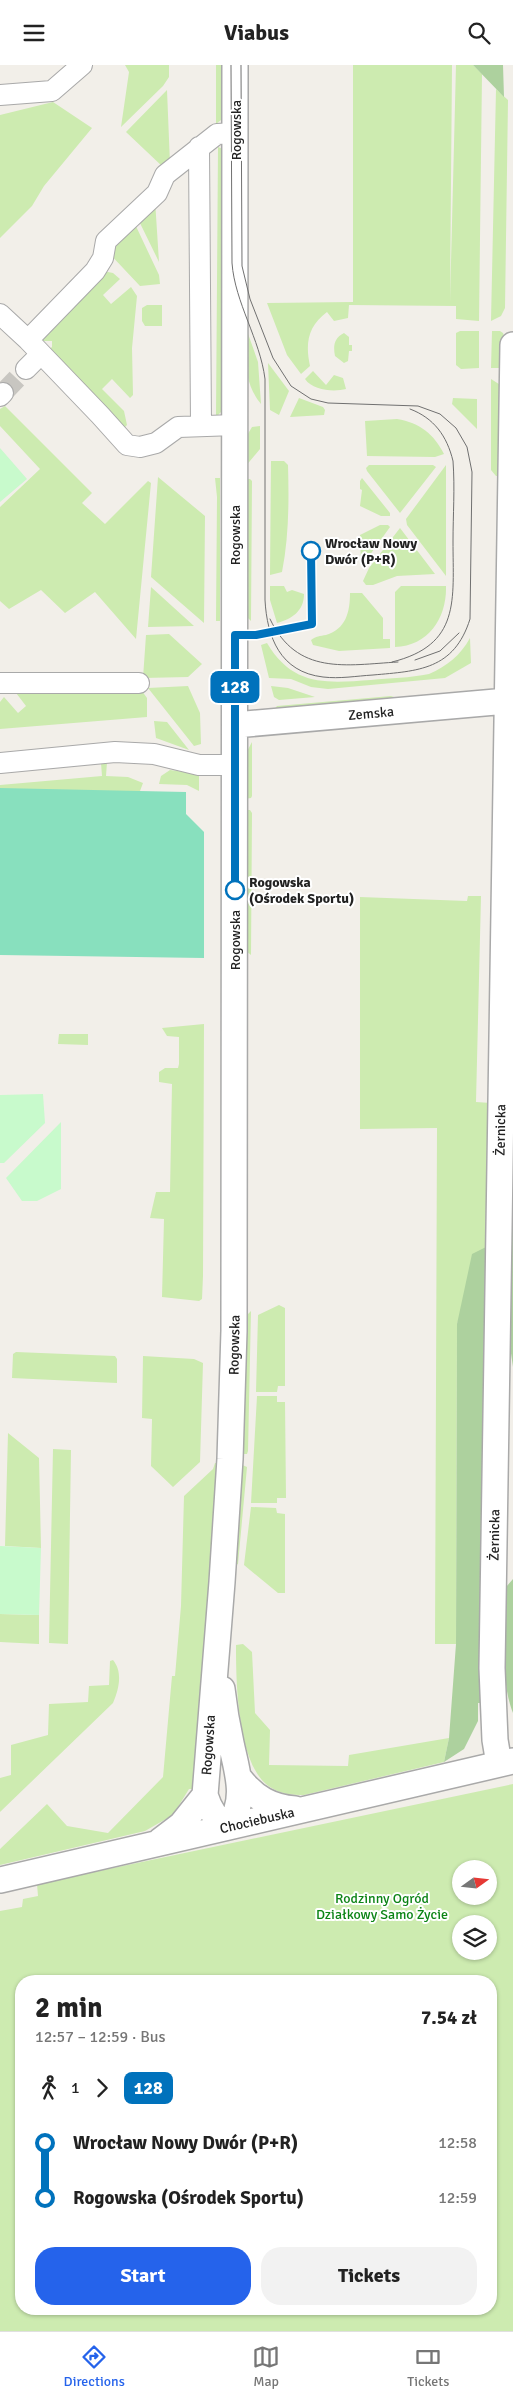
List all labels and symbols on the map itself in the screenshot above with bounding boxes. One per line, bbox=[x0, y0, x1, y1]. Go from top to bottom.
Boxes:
street label: Rogowska bbox=[228, 100, 245, 160]
street label: Rogowska bbox=[227, 505, 244, 565]
place label: Wrocław Nowy Dwór (P+R) bbox=[325, 535, 417, 568]
marker: Wrocław Nowy Dwór (P+R) bbox=[301, 541, 321, 561]
line badge: 128 bbox=[206, 671, 264, 703]
street label: Zemska bbox=[347, 703, 395, 724]
place label: Rogowska (Ośrodek Sportu) bbox=[249, 874, 354, 907]
marker: Rogowska (Ośrodek Sportu) bbox=[225, 880, 245, 900]
street label: Rogowska bbox=[227, 910, 244, 970]
street label: Żernicka bbox=[492, 1104, 509, 1156]
street label: Rogowska bbox=[225, 1315, 244, 1375]
street label: Żernicka bbox=[486, 1509, 503, 1561]
street label: Rogowska bbox=[198, 1714, 219, 1776]
street label: Chociebuska bbox=[218, 1804, 296, 1837]
north arrow bbox=[452, 1860, 498, 1905]
park label: Rodzinny Ogród Działkowy Samo Życie bbox=[316, 1890, 448, 1923]

